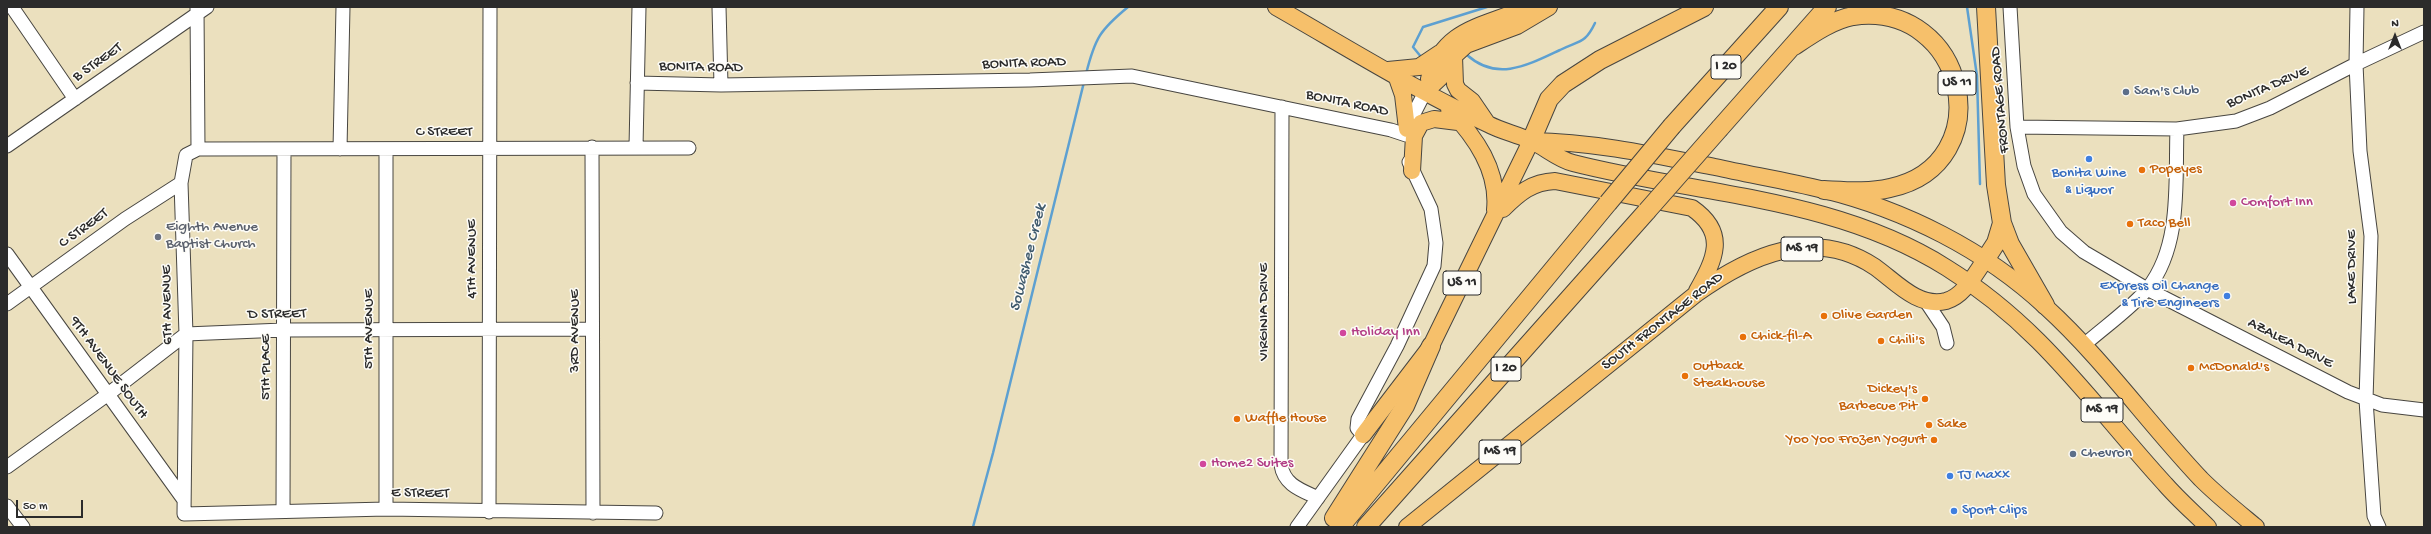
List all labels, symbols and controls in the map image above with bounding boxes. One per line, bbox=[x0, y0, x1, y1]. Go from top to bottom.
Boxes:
north arrow bbox=[2375, 16, 2415, 56]
text: N bbox=[2391, 18, 2399, 30]
street label: B STREET bbox=[70, 39, 126, 87]
street label: FRONTAGE ROAD bbox=[1987, 46, 2015, 154]
street label: BONITA ROAD bbox=[982, 54, 1066, 74]
road number: I 20 bbox=[1711, 55, 1741, 79]
street label: BONITA ROAD bbox=[659, 58, 743, 78]
street label: BONITA DRIVE bbox=[2224, 63, 2312, 113]
road number: US 11 bbox=[1938, 71, 1976, 95]
place label: Sam's Club bbox=[2134, 83, 2199, 101]
street label: BONITA ROAD bbox=[1304, 86, 1390, 122]
marker: Sam's Club bbox=[2121, 87, 2131, 97]
street label: C STREET bbox=[416, 124, 472, 142]
marker: Bonita Wine & Liquor bbox=[2084, 154, 2094, 164]
place label: Popeyes bbox=[2150, 161, 2202, 179]
place label: Bonita Wine & Liquor bbox=[2052, 165, 2126, 200]
marker: Popeyes bbox=[2137, 165, 2147, 175]
place label: Comfort Inn bbox=[2241, 194, 2313, 212]
marker: Comfort Inn bbox=[2228, 198, 2238, 208]
water label: Sowashee Creek bbox=[1006, 202, 1052, 314]
street label: C STREET bbox=[56, 205, 112, 253]
place label: Taco Bell bbox=[2138, 215, 2191, 233]
place label: Eighth Avenue Baptist Church bbox=[166, 219, 258, 254]
street label: 4TH AVENUE bbox=[464, 219, 482, 299]
marker: Taco Bell bbox=[2125, 219, 2135, 229]
street label: LAKE DRIVE bbox=[2344, 230, 2362, 304]
marker: Eighth Avenue Baptist Church bbox=[153, 232, 163, 242]
road number: MS 19 bbox=[1781, 237, 1823, 261]
street label: VIRGINIA DRIVE bbox=[1256, 263, 1274, 361]
street label: 6TH AVENUE bbox=[158, 265, 178, 345]
street label: SOUTH FRONTAGE ROAD bbox=[1599, 269, 1727, 375]
road number: US 11 bbox=[1443, 271, 1481, 295]
place label: Express Oil Change & Tire Engineers bbox=[2100, 278, 2219, 313]
street label: 5TH AVENUE bbox=[361, 289, 379, 369]
street label: 3RD AVENUE bbox=[567, 289, 585, 373]
marker: Express Oil Change & Tire Engineers bbox=[2222, 291, 2232, 301]
street label: D STREET bbox=[248, 305, 306, 325]
place label: Olive Garden bbox=[1832, 307, 1912, 325]
marker: Olive Garden bbox=[1819, 311, 1829, 321]
street label: 9TH AVENUE SOUTH bbox=[65, 313, 151, 423]
street label: AZALEA DRIVE bbox=[2244, 315, 2336, 373]
place label: Holiday Inn bbox=[1351, 324, 1420, 342]
marker: Holiday Inn bbox=[1338, 328, 1348, 338]
place label: Chick-fil-A bbox=[1751, 328, 1812, 346]
marker: Chick-fil-A bbox=[1738, 332, 1748, 342]
place label: Chili's bbox=[1889, 332, 1924, 350]
street label: 5TH PLACE bbox=[258, 334, 276, 400]
marker: Chili's bbox=[1876, 336, 1886, 346]
road number: I 20 bbox=[1491, 357, 1521, 381]
place label: Outback Steakhouse bbox=[1693, 358, 1765, 393]
place label: McDonald's bbox=[2199, 359, 2269, 377]
marker: McDonald's bbox=[2186, 363, 2196, 373]
marker: Outback Steakhouse bbox=[1680, 371, 1690, 381]
place label: Dickey's Barbecue Pit bbox=[1839, 381, 1917, 416]
marker: Dickey's Barbecue Pit bbox=[1920, 394, 1930, 404]
road number: MS 19 bbox=[2081, 398, 2123, 422]
place label: Waffle House bbox=[1245, 410, 1327, 428]
marker: Waffle House bbox=[1232, 414, 1242, 424]
place label: Sake bbox=[1937, 416, 1967, 434]
marker: Sake bbox=[1924, 420, 1934, 430]
place label: Yoo Yoo Frozen Yogurt bbox=[1786, 431, 1926, 449]
marker: Yoo Yoo Frozen Yogurt bbox=[1929, 435, 1939, 445]
road number: MS 19 bbox=[1479, 440, 1521, 464]
place label: Chevron bbox=[2081, 445, 2132, 463]
marker: Chevron bbox=[2068, 449, 2078, 459]
place label: Home2 Suites bbox=[1211, 455, 1293, 473]
marker: Home2 Suites bbox=[1198, 459, 1208, 469]
place label: TJ Maxx bbox=[1958, 467, 2010, 485]
marker: TJ Maxx bbox=[1945, 471, 1955, 481]
street label: E STREET bbox=[391, 484, 449, 504]
scale bar bbox=[18, 492, 85, 518]
text: 50 m bbox=[23, 500, 48, 514]
place label: Sport Clips bbox=[1962, 502, 2027, 520]
marker: Sport Clips bbox=[1949, 506, 1959, 516]

